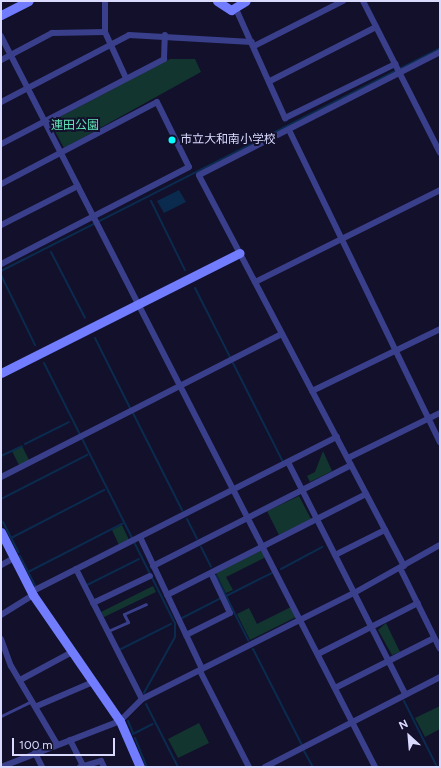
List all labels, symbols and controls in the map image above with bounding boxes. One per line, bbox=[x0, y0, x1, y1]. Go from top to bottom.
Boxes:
park label: 連田公園 bbox=[51, 119, 99, 133]
place label: 市立大和南小学校 bbox=[180, 133, 276, 147]
marker: 市立大和南小学校 bbox=[167, 135, 177, 145]
north arrow bbox=[389, 716, 429, 756]
text: N bbox=[397, 717, 410, 732]
scale bar bbox=[14, 730, 117, 756]
text: 100 m bbox=[19, 738, 53, 752]

